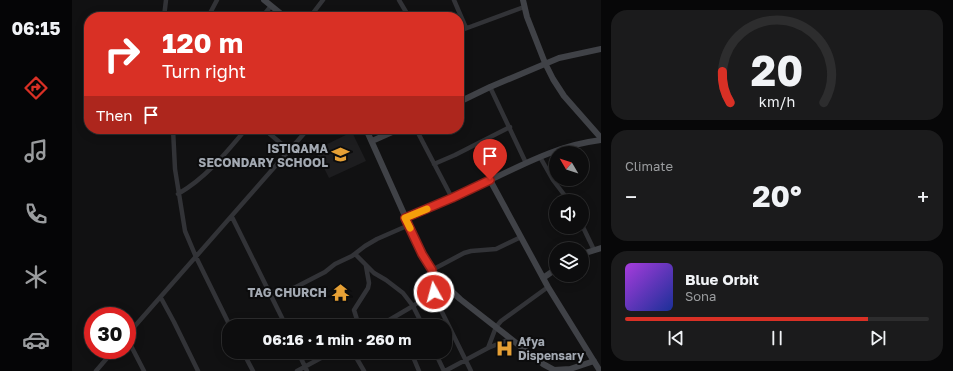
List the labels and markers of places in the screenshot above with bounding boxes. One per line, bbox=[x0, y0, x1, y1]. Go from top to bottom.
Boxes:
pin bbox=[473, 139, 507, 180]
place label: ISTIQAMA SECONDARY SCHOOL bbox=[198, 141, 328, 170]
school or university icon: ISTIQAMA SECONDARY SCHOOL bbox=[331, 145, 351, 165]
temple icon: TAG CHURCH bbox=[330, 282, 350, 302]
place label: TAG CHURCH bbox=[248, 285, 327, 300]
place label: Afya Dispensary bbox=[518, 334, 585, 363]
hospital icon: Afya Dispensary bbox=[495, 338, 515, 358]

